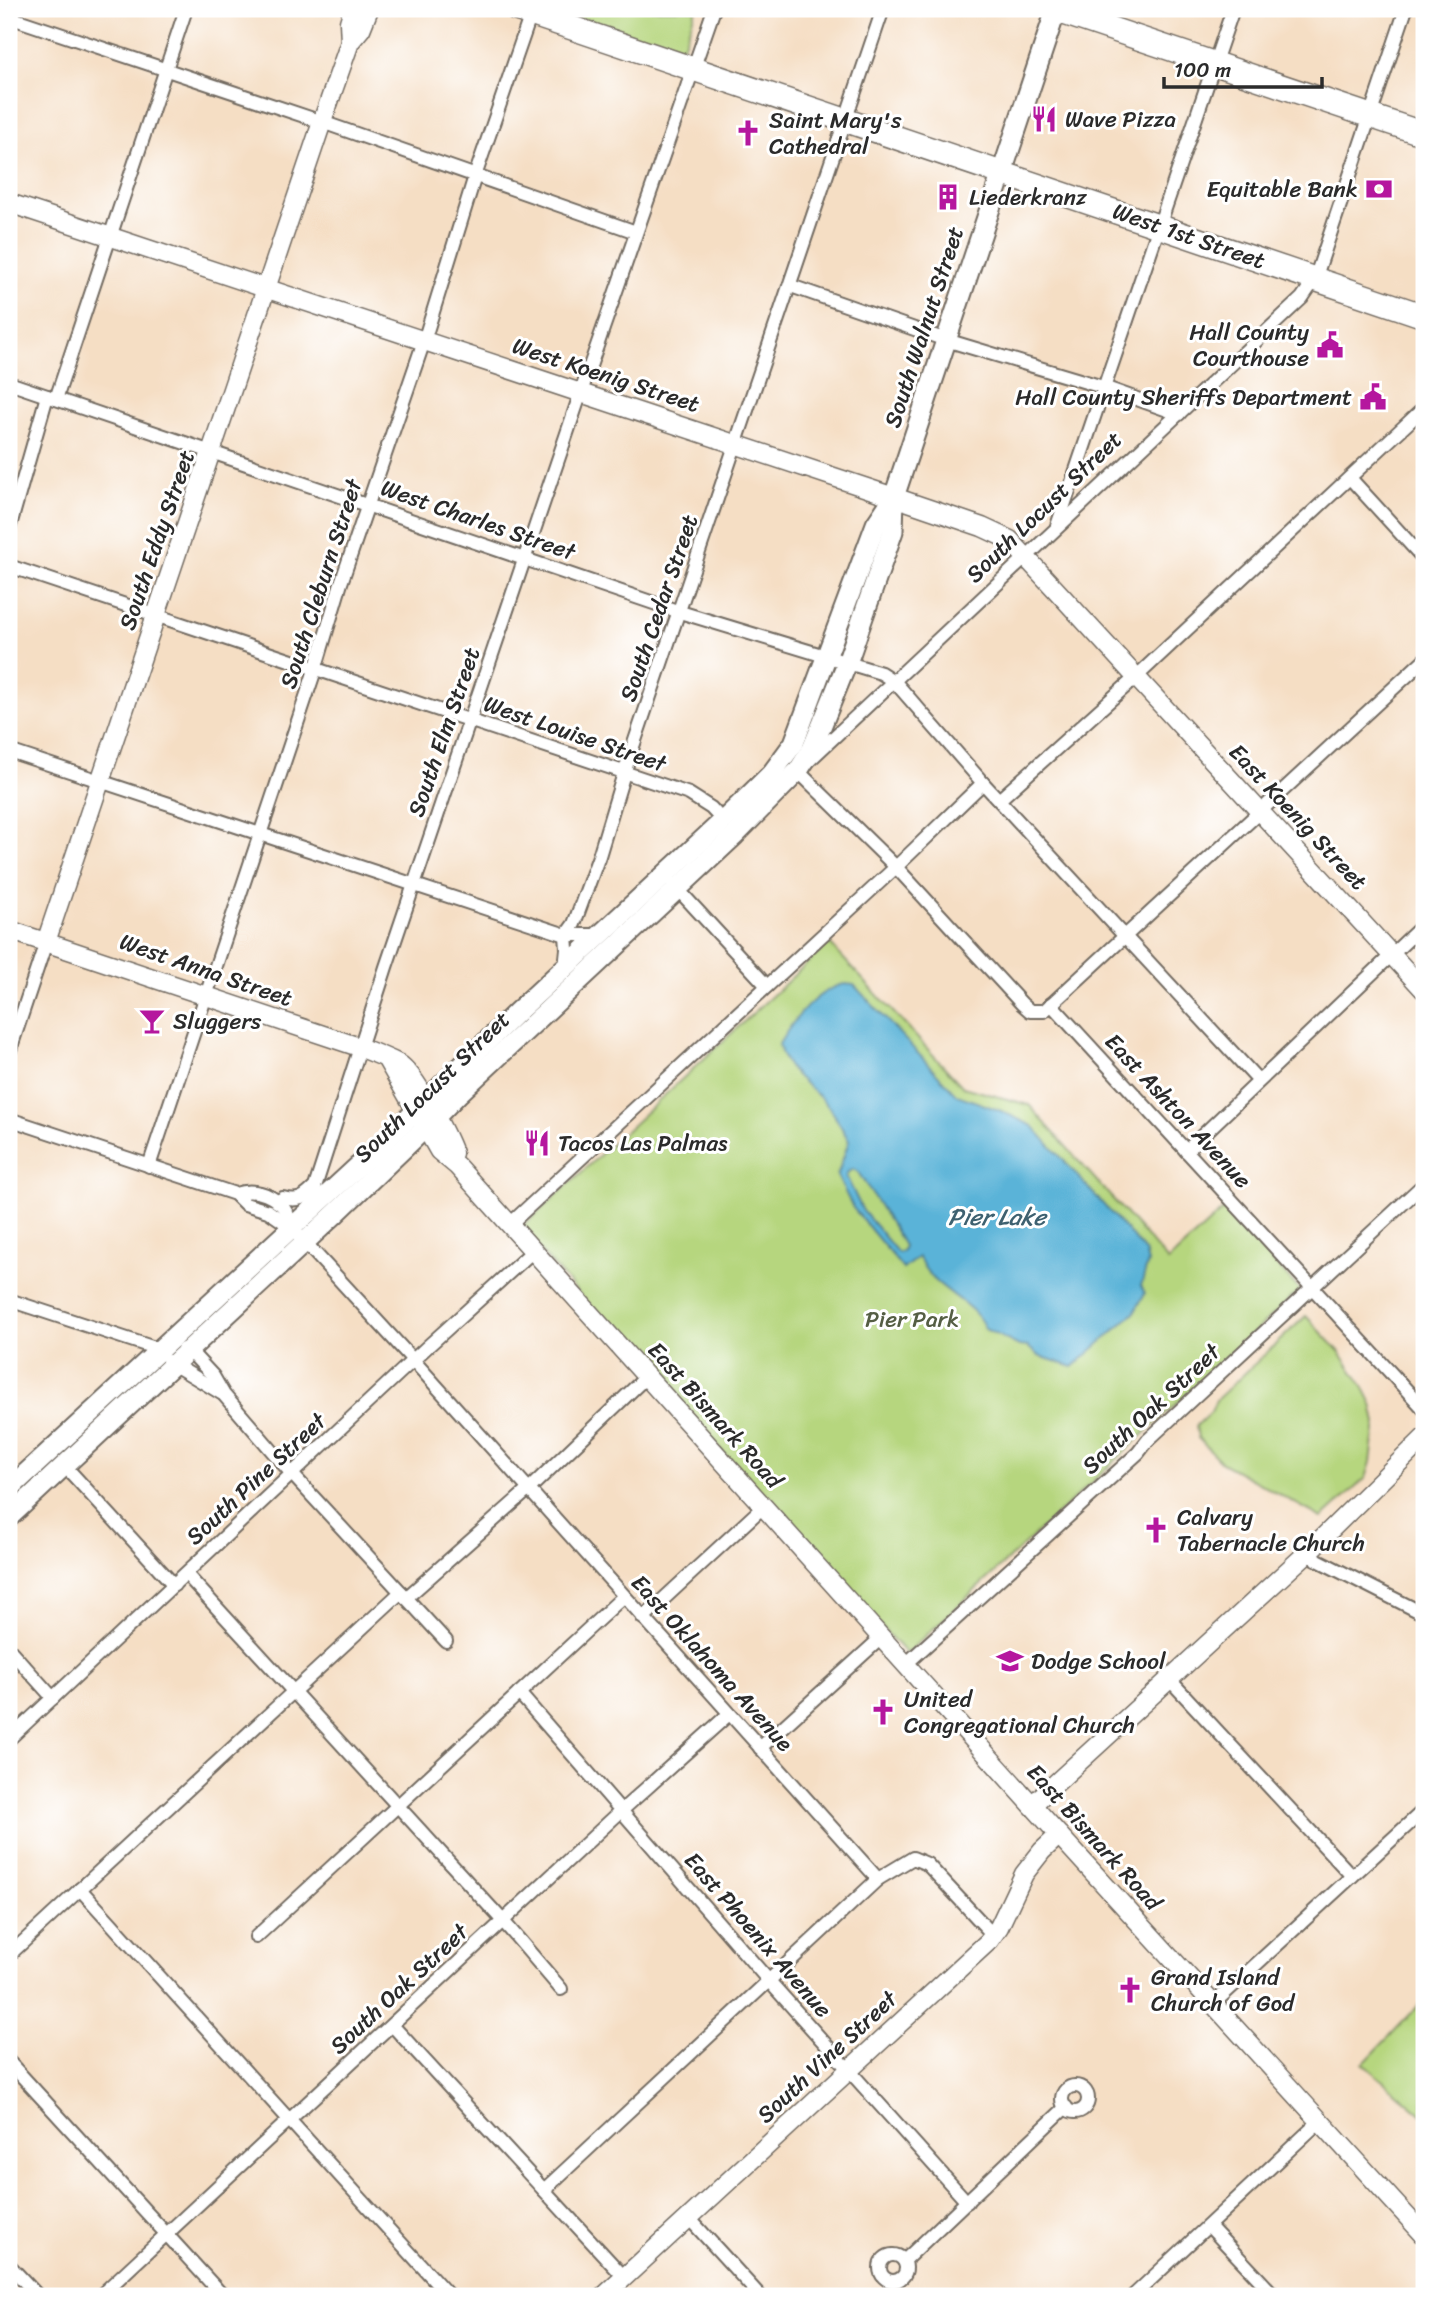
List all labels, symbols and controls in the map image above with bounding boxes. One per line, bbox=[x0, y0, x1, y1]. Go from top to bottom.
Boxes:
scale bar bbox=[1164, 46, 1321, 90]
text: 100 m bbox=[1174, 51, 1231, 89]
place label: Wave Pizza bbox=[1065, 99, 1176, 140]
place label: Saint Mary's Cathedral bbox=[769, 100, 902, 167]
restaurant icon: Wave Pizza bbox=[1029, 104, 1059, 134]
church icon: Saint Mary's Cathedral bbox=[733, 118, 763, 148]
place label: Equitable Bank bbox=[1206, 169, 1358, 210]
bank icon: Equitable Bank bbox=[1364, 174, 1394, 204]
place label: Liederkranz bbox=[969, 177, 1087, 218]
building icon: Liederkranz bbox=[933, 182, 963, 212]
street label: West 1st Street bbox=[1107, 191, 1271, 281]
street label: South Walnut Street bbox=[872, 221, 976, 433]
place label: Hall County Courthouse bbox=[1189, 312, 1309, 379]
street label: West Koenig Street bbox=[507, 325, 705, 425]
public building icon: Hall County Courthouse bbox=[1315, 330, 1345, 360]
place label: Hall County Sheriffs Department bbox=[1015, 377, 1352, 418]
public building icon: Hall County Sheriffs Department bbox=[1358, 382, 1388, 412]
street label: South Locust Street bbox=[956, 421, 1132, 593]
street label: South Eddy Street bbox=[107, 444, 207, 636]
street label: West Charles Street bbox=[375, 468, 582, 573]
street label: South Cleburn Street bbox=[268, 472, 375, 694]
street label: South Cedar Street bbox=[608, 509, 710, 707]
street label: South Elm Street bbox=[396, 642, 492, 822]
street label: West Louise Street bbox=[478, 684, 673, 785]
street label: East Koenig Street bbox=[1218, 734, 1378, 900]
street label: West Anna Street bbox=[114, 921, 298, 1019]
place label: Sluggers bbox=[173, 1001, 262, 1042]
street label: South Locust Street bbox=[344, 1001, 520, 1173]
bar icon: Sluggers bbox=[137, 1006, 167, 1036]
street label: East Ashton Avenue bbox=[1094, 1023, 1262, 1199]
place label: Tacos Las Palmas bbox=[558, 1123, 728, 1164]
restaurant icon: Tacos Las Palmas bbox=[522, 1128, 552, 1158]
water label: Pier Lake bbox=[948, 1196, 1049, 1238]
park label: Pier Park bbox=[865, 1299, 959, 1340]
street label: East Bismark Road bbox=[637, 1332, 794, 1500]
street label: South Oak Street bbox=[1072, 1332, 1231, 1485]
street label: South Pine Street bbox=[176, 1401, 337, 1556]
place label: Calvary Tabernacle Church bbox=[1177, 1497, 1365, 1564]
church icon: Calvary Tabernacle Church bbox=[1141, 1515, 1171, 1545]
street label: East Oklahoma Avenue bbox=[620, 1564, 804, 1762]
place label: Dodge School bbox=[1031, 1641, 1166, 1682]
school or university icon: Dodge School bbox=[995, 1646, 1025, 1676]
place label: United Congregational Church bbox=[904, 1679, 1135, 1746]
church icon: United Congregational Church bbox=[868, 1697, 898, 1727]
street label: East Bismark Road bbox=[1016, 1754, 1173, 1922]
street label: East Phoenix Avenue bbox=[674, 1842, 843, 2028]
street label: South Oak Street bbox=[320, 1912, 479, 2065]
place label: Grand Island Church of God bbox=[1151, 1957, 1296, 2024]
church icon: Grand Island Church of God bbox=[1115, 1975, 1145, 2005]
street label: South Vine Street bbox=[747, 1979, 908, 2134]

